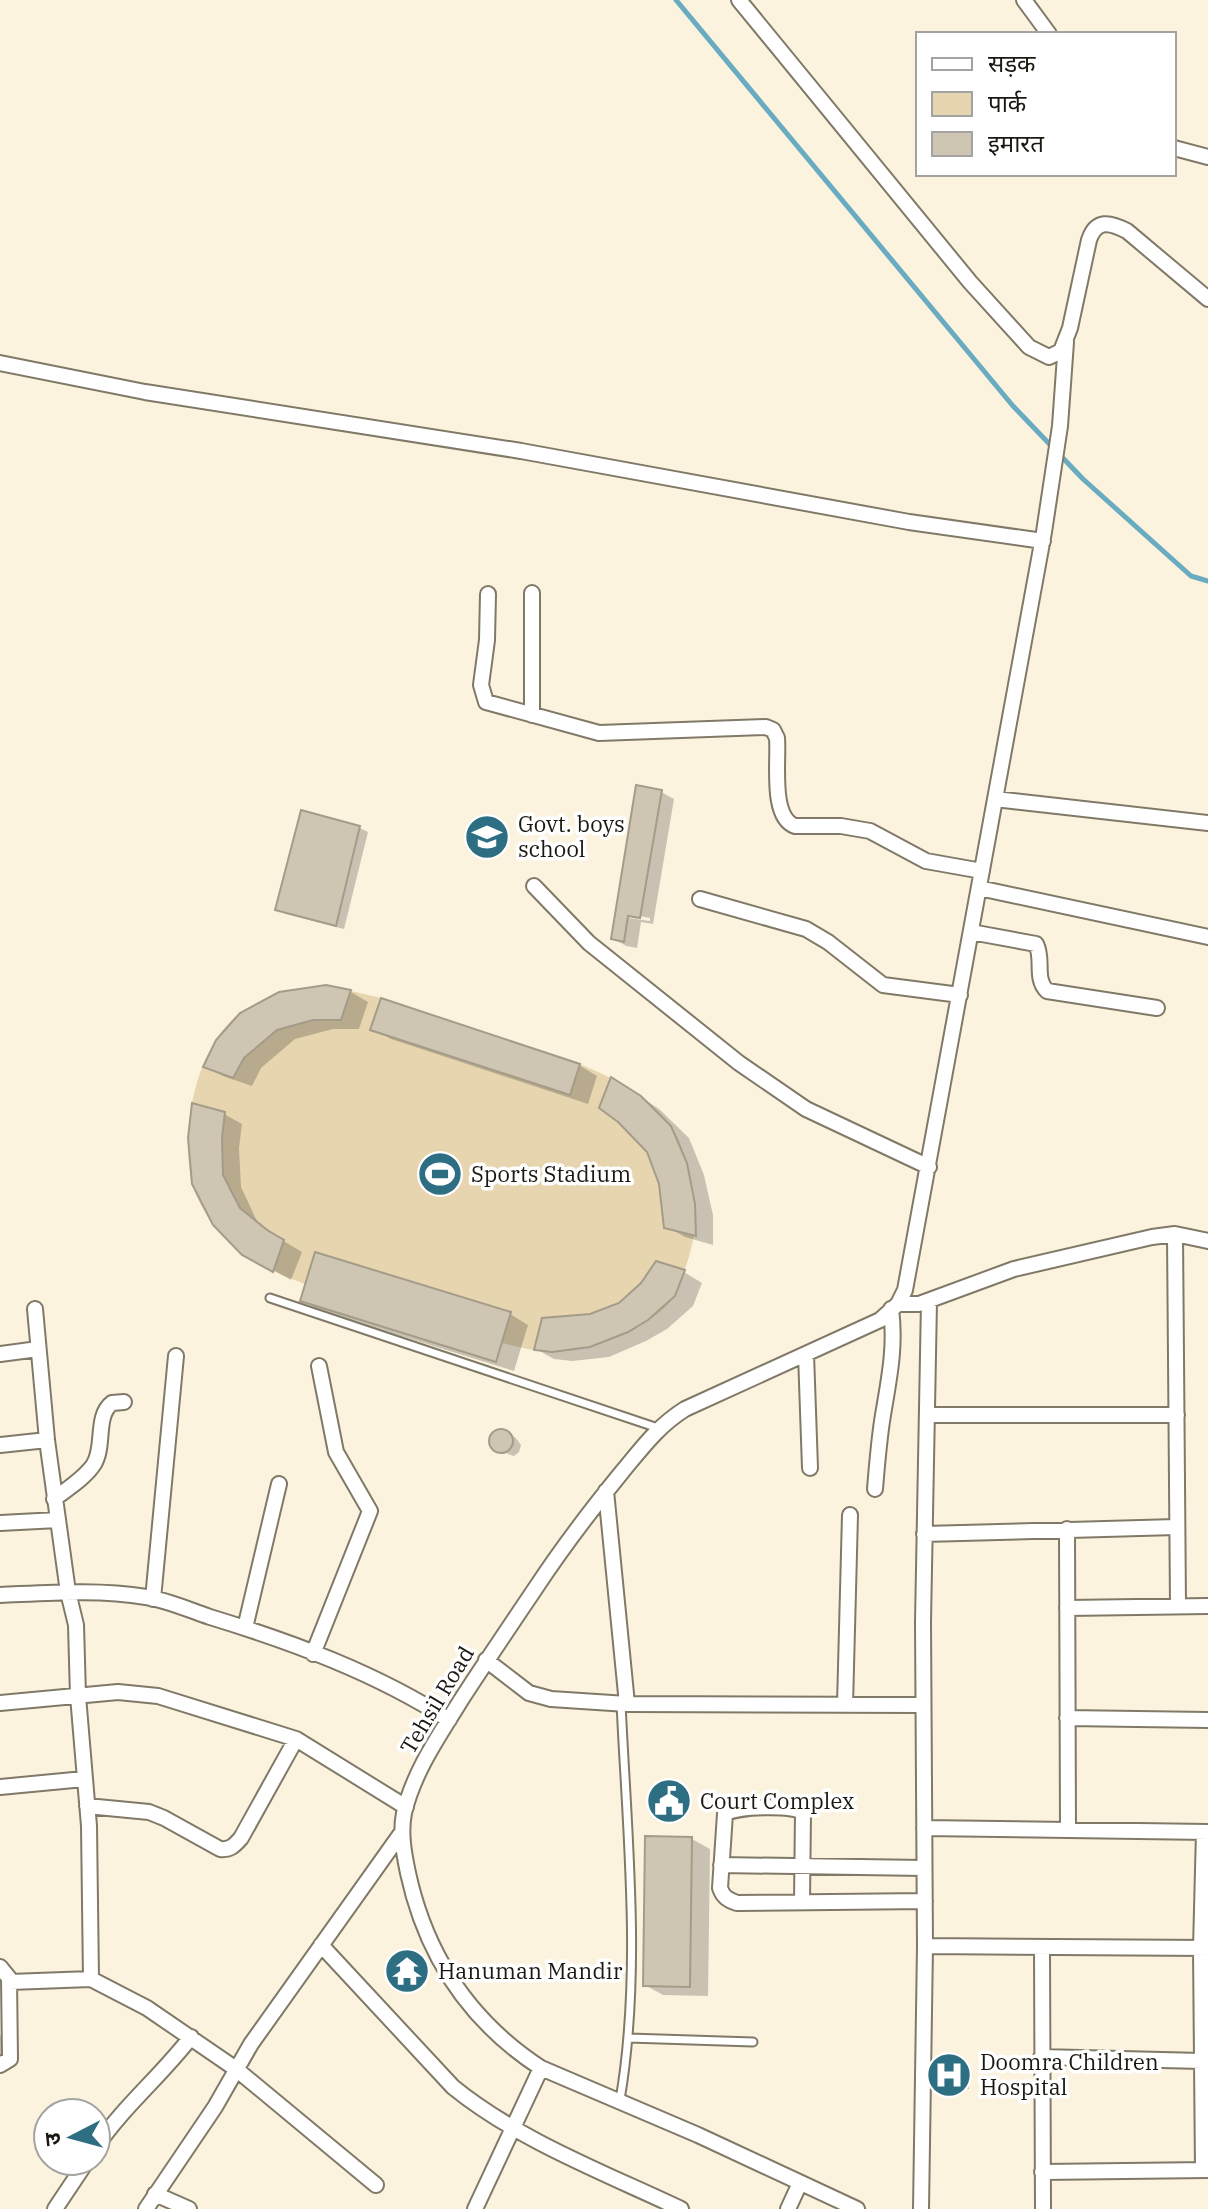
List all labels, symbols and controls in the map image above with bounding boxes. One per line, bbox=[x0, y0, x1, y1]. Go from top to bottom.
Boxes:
legend bbox=[916, 32, 1176, 176]
text: सड़क bbox=[988, 47, 1036, 79]
text: पार्क bbox=[988, 87, 1027, 119]
text: इमारत bbox=[988, 127, 1045, 159]
place label: Govt. boys school bbox=[518, 809, 625, 863]
school or university icon: Govt. boys school bbox=[463, 813, 511, 861]
sports icon: Sports Stadium bbox=[416, 1150, 464, 1198]
place label: Sports Stadium bbox=[471, 1159, 631, 1188]
street label: Tehsil Road bbox=[393, 1641, 480, 1759]
public building icon: Court Complex bbox=[645, 1777, 693, 1825]
place label: Court Complex bbox=[700, 1786, 854, 1815]
temple icon: Hanuman Mandir bbox=[383, 1947, 431, 1995]
place label: Hanuman Mandir bbox=[438, 1956, 623, 1985]
place label: Doomra Children Hospital bbox=[980, 2047, 1159, 2101]
hospital icon: Doomra Children Hospital bbox=[925, 2051, 973, 2099]
north arrow bbox=[32, 2097, 112, 2177]
text: उ bbox=[36, 2130, 67, 2147]

